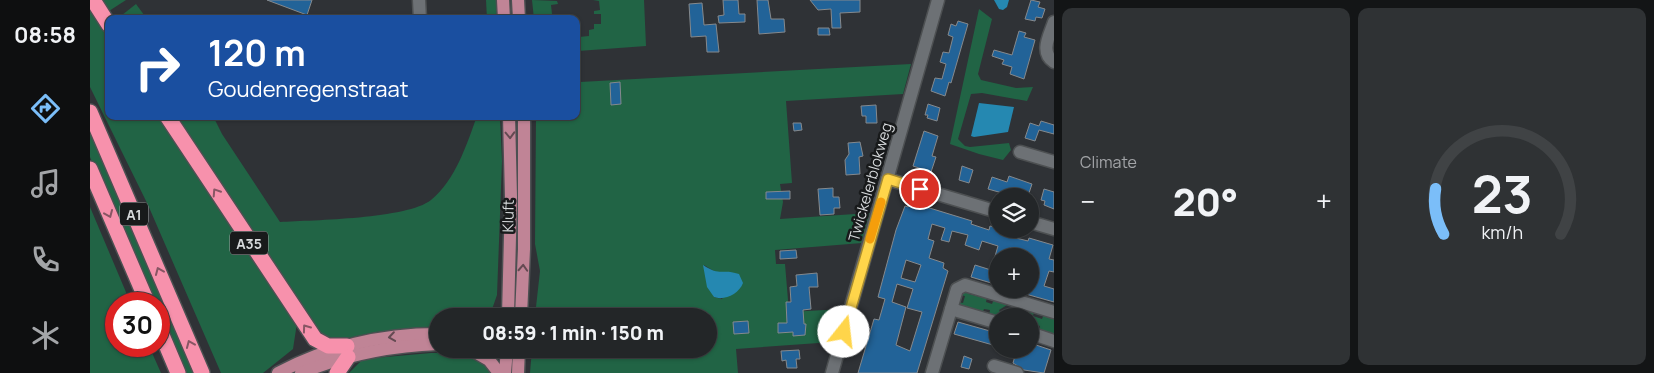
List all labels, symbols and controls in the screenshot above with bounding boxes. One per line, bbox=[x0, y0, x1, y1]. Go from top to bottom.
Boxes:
text: 08:58 bbox=[14, 20, 76, 50]
text: 120 m bbox=[208, 29, 306, 77]
icon: right bbox=[125, 35, 190, 100]
text: Goudenregenstraat bbox=[208, 74, 409, 104]
icon: directions bbox=[28, 91, 63, 126]
street label: Twickelerblokweg bbox=[843, 120, 897, 244]
one-way arrow bbox=[505, 132, 515, 139]
text: Climate bbox=[1080, 151, 1137, 173]
text: 23 bbox=[1471, 158, 1533, 229]
icon: music bbox=[28, 166, 63, 201]
pin bbox=[899, 168, 941, 210]
icon: arrive bbox=[906, 175, 934, 203]
text: 20° bbox=[1173, 175, 1238, 227]
text: − bbox=[1080, 182, 1095, 220]
text: + bbox=[1316, 182, 1332, 220]
one-way arrow bbox=[213, 188, 222, 198]
map controls bbox=[989, 188, 1039, 358]
button: layers bbox=[989, 188, 1039, 238]
street label: Kluft bbox=[497, 199, 519, 233]
road number: A1 bbox=[120, 202, 148, 225]
one-way arrow bbox=[104, 209, 114, 217]
text: km/h bbox=[1481, 220, 1523, 244]
road number: A35 bbox=[230, 232, 268, 254]
icon: phone bbox=[28, 242, 63, 277]
button: + bbox=[989, 248, 1039, 298]
one-way arrow bbox=[518, 263, 529, 271]
one-way arrow bbox=[154, 267, 165, 276]
speed limit sign: 30 bbox=[105, 292, 170, 357]
position arrow bbox=[817, 305, 869, 357]
button: − bbox=[989, 308, 1039, 358]
icon: climate bbox=[28, 318, 63, 353]
text: 08:59 · 1 min · 150 m bbox=[482, 320, 664, 346]
one-way arrow bbox=[303, 324, 312, 333]
one-way arrow bbox=[388, 331, 396, 342]
one-way arrow bbox=[186, 340, 196, 349]

